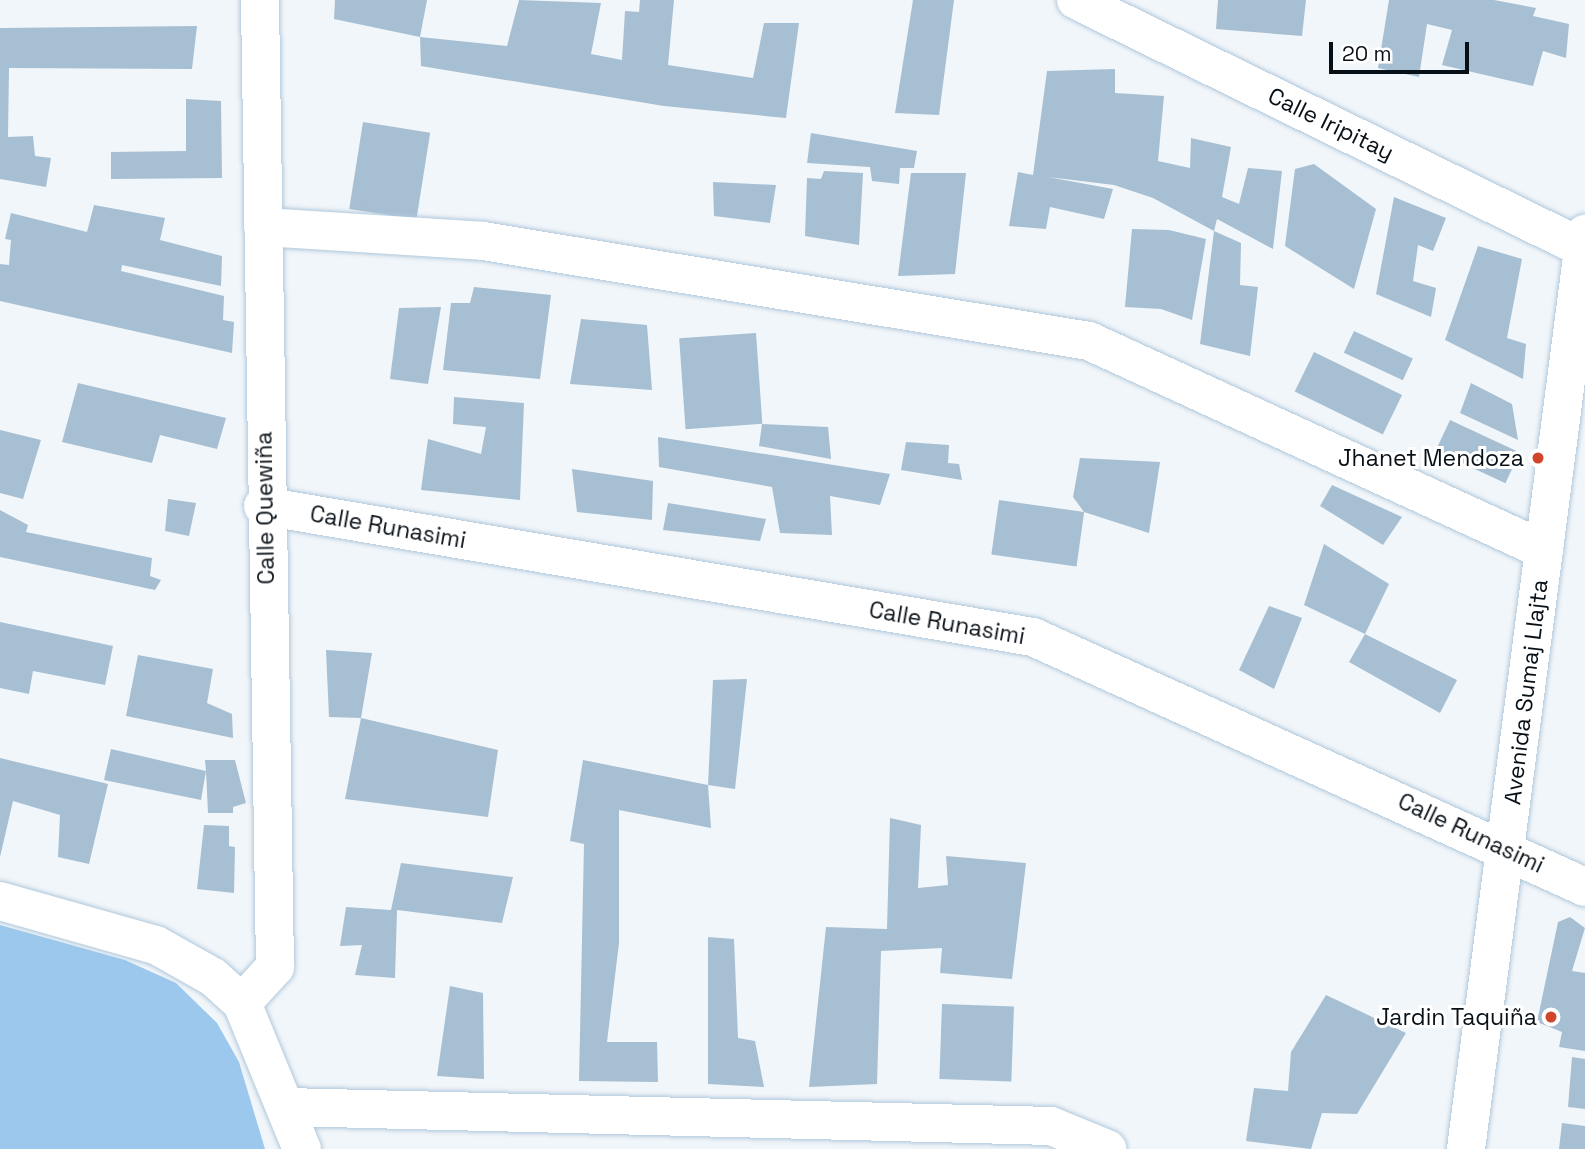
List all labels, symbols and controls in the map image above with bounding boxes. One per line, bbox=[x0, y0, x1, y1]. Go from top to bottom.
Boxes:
scale bar bbox=[1333, 28, 1473, 72]
text: 20 m bbox=[1342, 40, 1392, 67]
street label: Calle Iripitay bbox=[1264, 82, 1398, 166]
street label: Calle Quewiña bbox=[250, 431, 280, 585]
place label: Jhanet Mendoza bbox=[1338, 444, 1524, 472]
marker: Jhanet Mendoza bbox=[1530, 450, 1546, 466]
street label: Calle Runasimi bbox=[308, 500, 468, 554]
street label: Avenida Sumaj Llajta bbox=[1498, 578, 1554, 806]
street label: Calle Runasimi bbox=[867, 596, 1027, 650]
street label: Calle Runasimi bbox=[1394, 787, 1548, 879]
place label: Jardin Taquiña bbox=[1376, 1003, 1537, 1031]
marker: Jardin Taquiña bbox=[1543, 1009, 1559, 1025]

